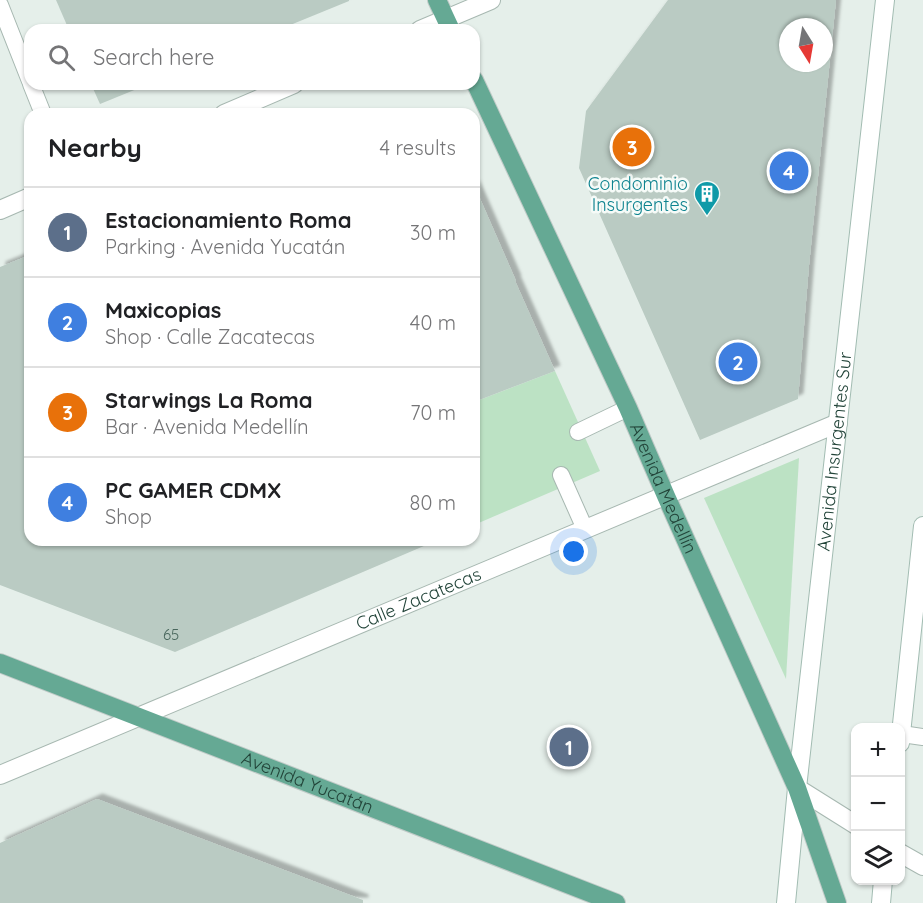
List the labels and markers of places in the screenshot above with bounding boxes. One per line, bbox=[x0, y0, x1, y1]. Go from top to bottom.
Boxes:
pin: 3 bbox=[612, 124, 652, 170]
pin: 4 bbox=[770, 148, 808, 194]
place label: Condominio Insurgentes bbox=[588, 172, 688, 216]
building icon: Condominio Insurgentes bbox=[692, 179, 722, 217]
pin: 2 bbox=[718, 340, 758, 385]
pin: 1 bbox=[550, 724, 588, 770]

